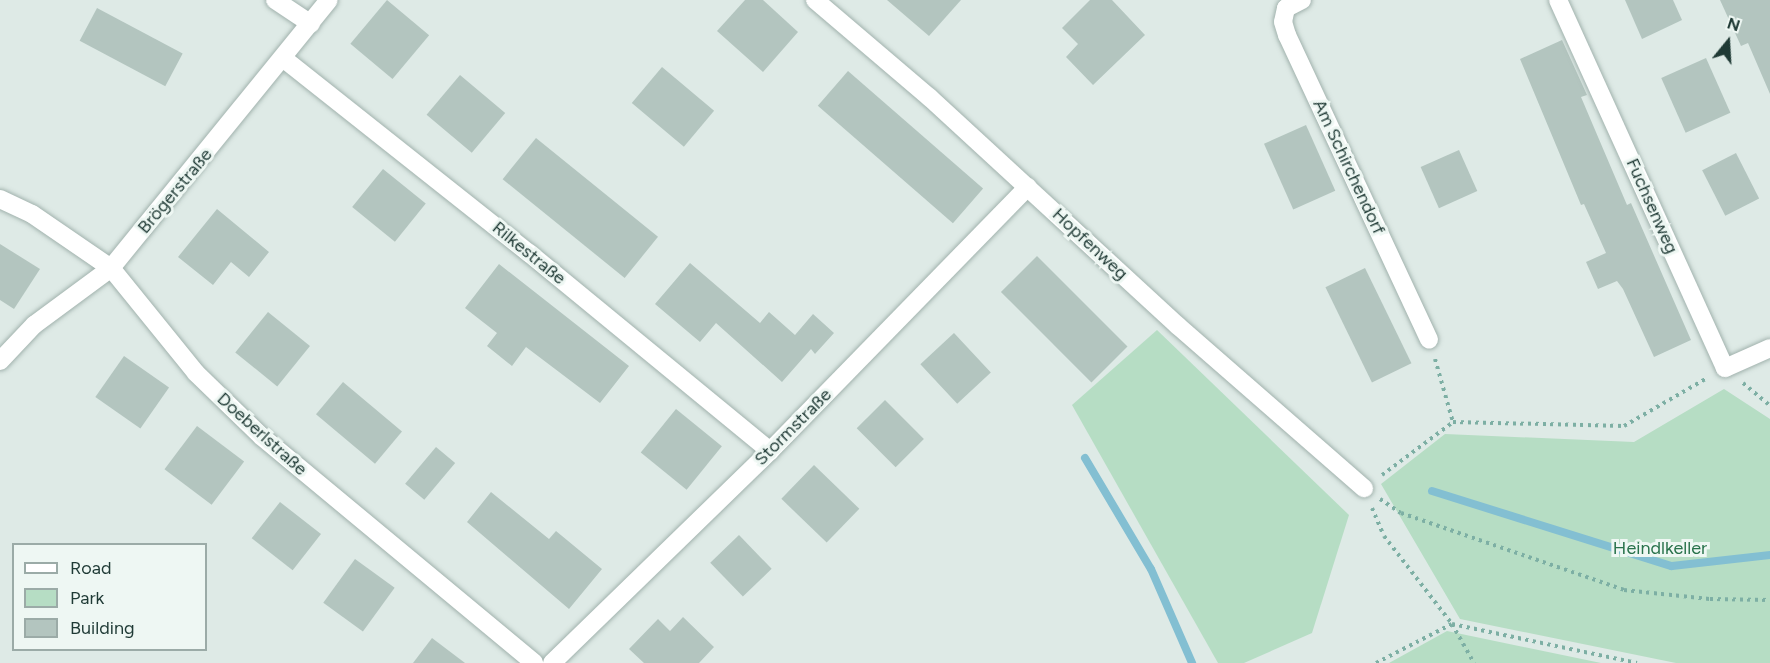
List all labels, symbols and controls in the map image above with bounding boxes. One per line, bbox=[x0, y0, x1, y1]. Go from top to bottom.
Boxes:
north arrow bbox=[1698, 12, 1758, 72]
text: N bbox=[1725, 13, 1743, 35]
street label: Am Schirchendorf bbox=[1308, 96, 1390, 238]
street label: Brögerstraße bbox=[133, 144, 217, 238]
street label: Fuchsenweg bbox=[1621, 155, 1683, 257]
street label: Hopfenweg bbox=[1048, 204, 1132, 284]
street label: Rilkestraße bbox=[488, 217, 570, 289]
street label: Stormstraße bbox=[750, 384, 836, 470]
street label: Doeberlstraße bbox=[213, 388, 311, 480]
park label: Heindlkeller bbox=[1613, 537, 1707, 559]
legend bbox=[12, 543, 207, 651]
text: Road bbox=[70, 557, 111, 579]
text: Park bbox=[70, 587, 104, 609]
text: Building bbox=[70, 617, 135, 639]

